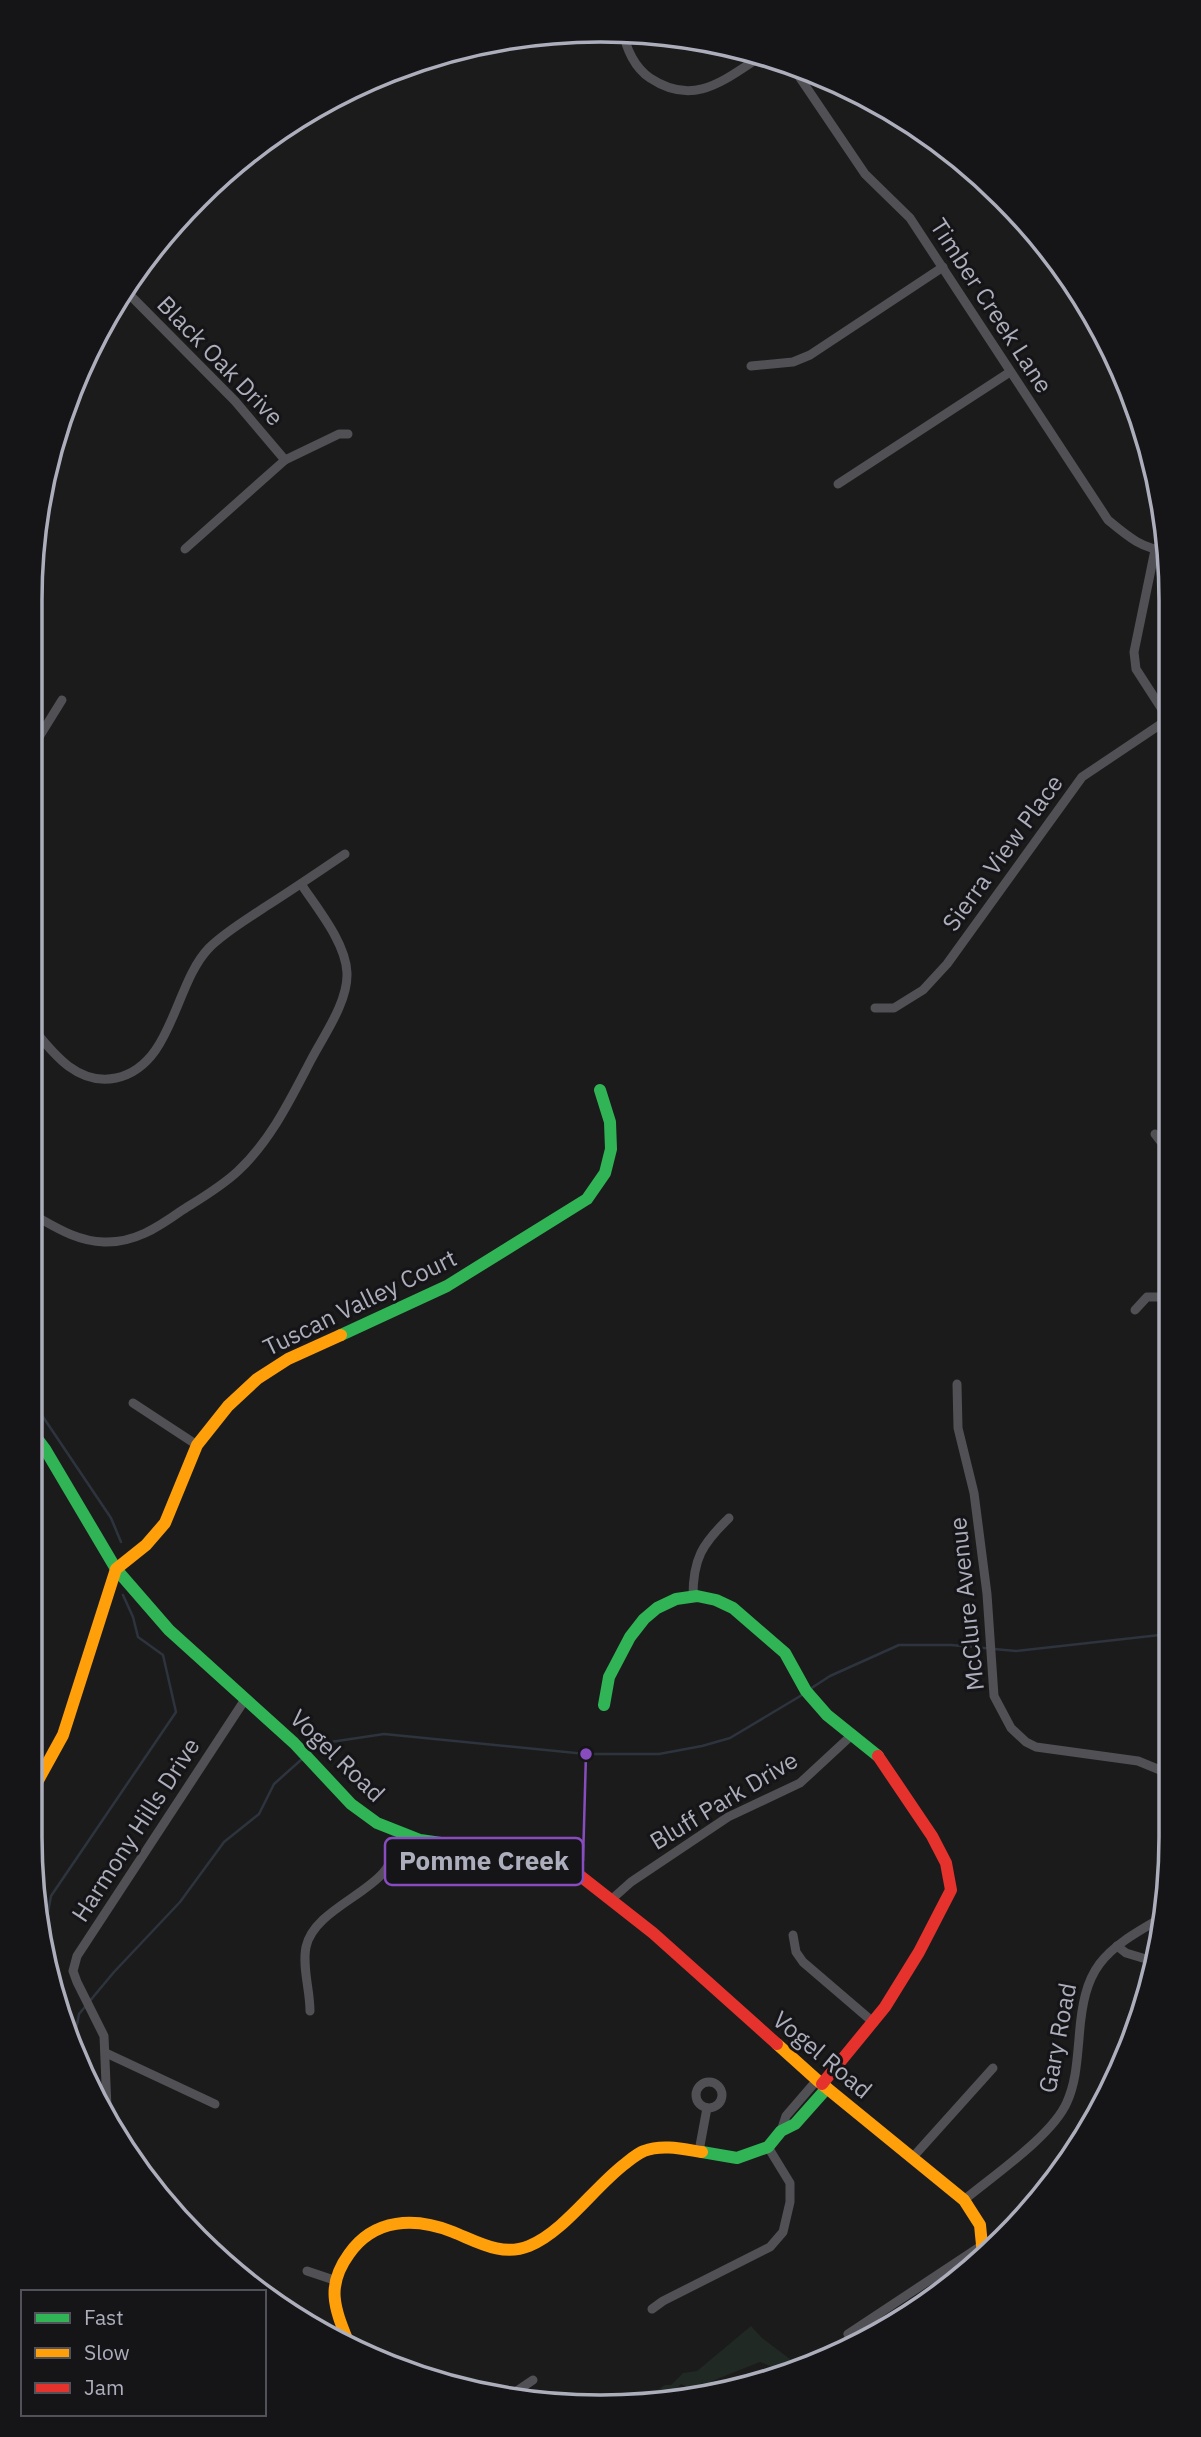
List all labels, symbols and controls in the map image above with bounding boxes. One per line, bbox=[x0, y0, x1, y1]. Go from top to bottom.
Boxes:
street label: Timber Creek Lane bbox=[923, 212, 1060, 399]
street label: Black Oak Drive bbox=[150, 288, 291, 432]
street label: Sierra View Place bbox=[935, 768, 1070, 937]
street label: Tuscan Valley Court bbox=[257, 1241, 462, 1363]
street label: McClure Avenue bbox=[941, 1516, 991, 1692]
street label: Vogel Road bbox=[283, 1702, 392, 1809]
street label: Harmony Hills Drive bbox=[64, 1731, 207, 1928]
street label: Bluff Park Drive bbox=[644, 1743, 803, 1857]
callout: Pomme Creek bbox=[385, 1838, 583, 1885]
text: Pomme Creek bbox=[399, 1843, 569, 1877]
street label: Gary Road bbox=[1031, 1980, 1083, 2096]
street label: Vogel Road bbox=[766, 2003, 879, 2105]
legend bbox=[21, 2290, 266, 2416]
text: Fast bbox=[84, 2303, 124, 2331]
text: Slow bbox=[84, 2338, 130, 2366]
text: Jam bbox=[84, 2373, 124, 2401]

